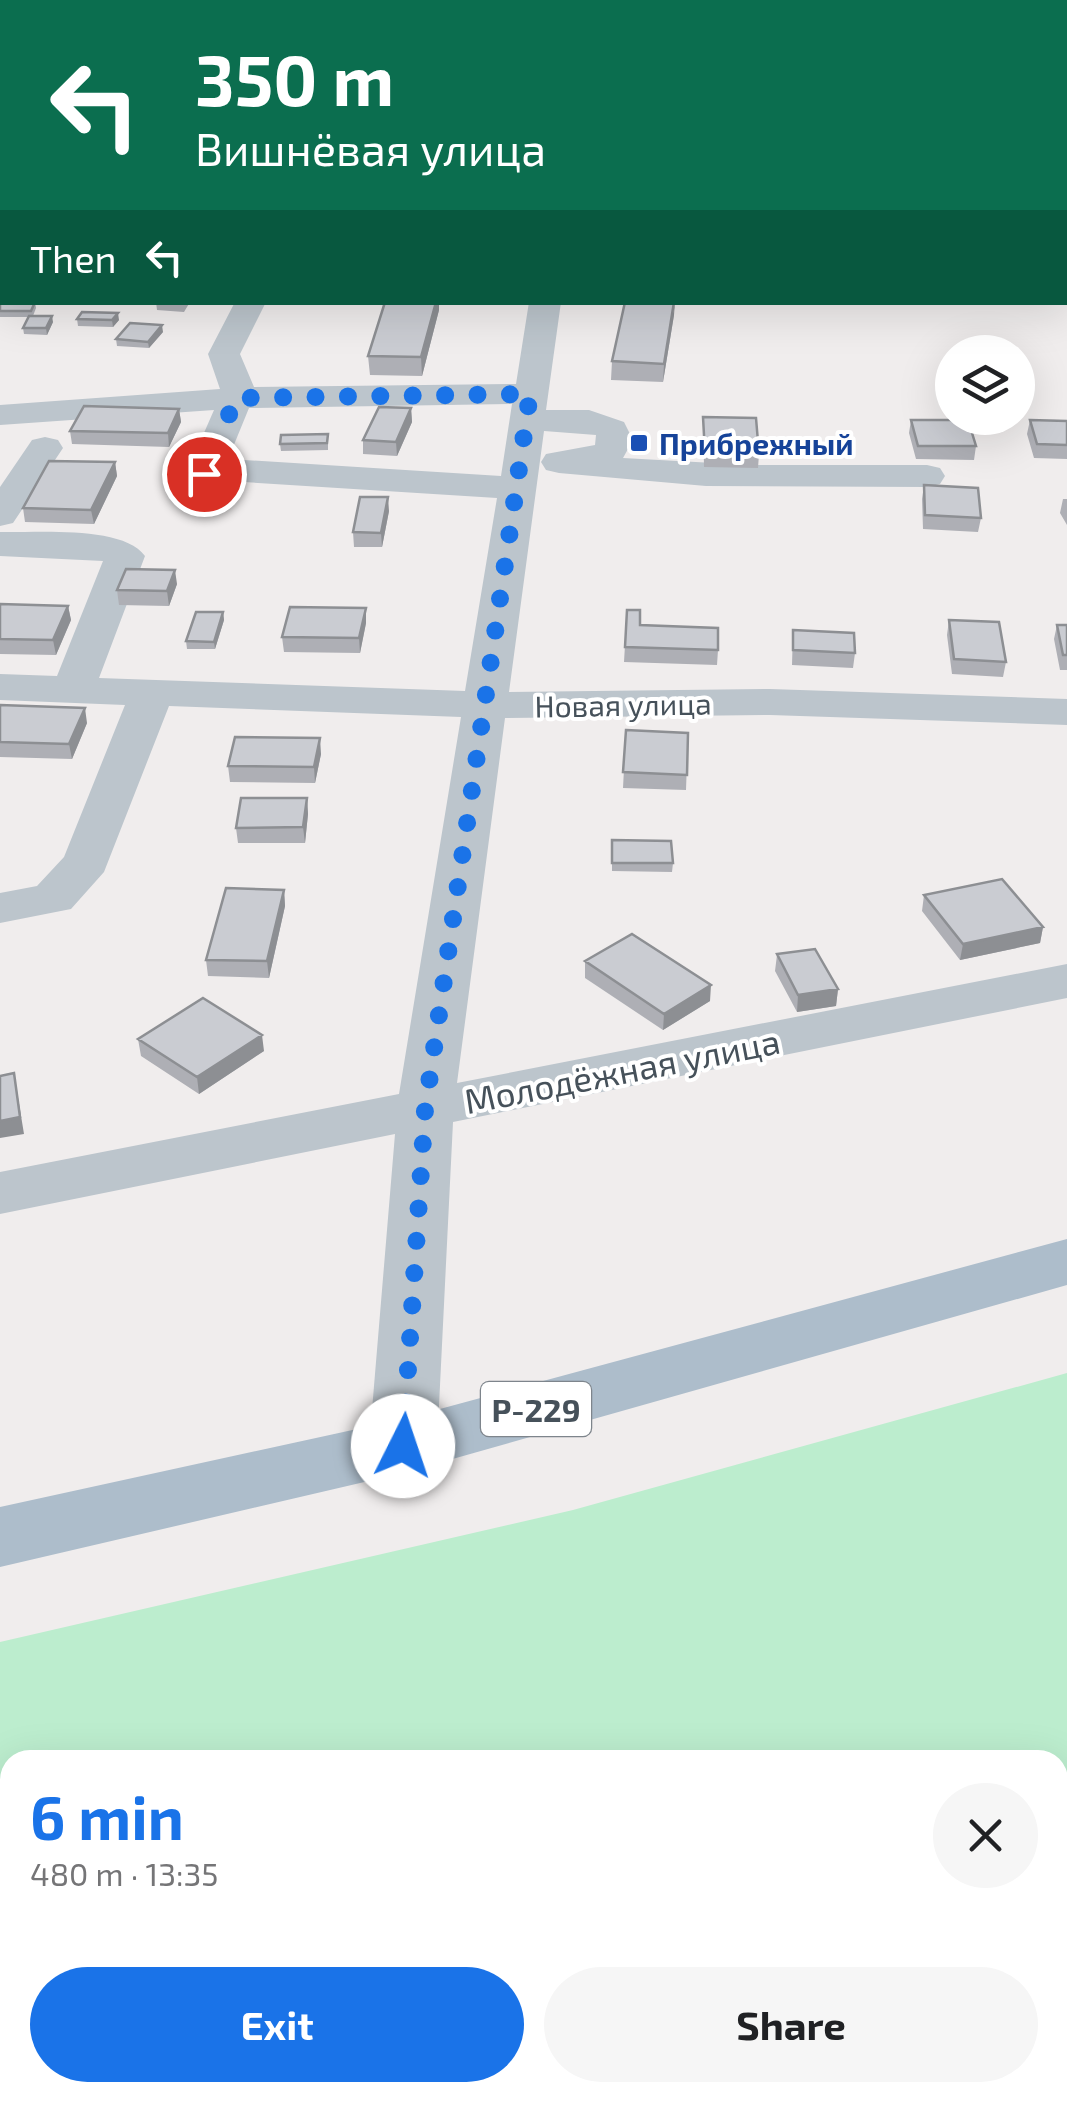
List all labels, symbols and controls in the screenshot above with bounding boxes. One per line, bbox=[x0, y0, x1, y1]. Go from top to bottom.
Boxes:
text: 350 m bbox=[195, 36, 394, 120]
icon: left bbox=[30, 40, 160, 170]
text: Вишнёвая улица bbox=[195, 121, 546, 175]
icon: left bbox=[137, 230, 192, 285]
text: Then bbox=[30, 235, 117, 281]
map controls bbox=[935, 335, 1035, 435]
button: layers bbox=[935, 335, 1035, 435]
place label: Прибрежный bbox=[659, 425, 854, 461]
pin bbox=[162, 432, 247, 517]
marker: Прибрежный bbox=[628, 432, 650, 454]
icon: arrive bbox=[177, 447, 232, 502]
street label: Новая улица bbox=[534, 684, 712, 725]
street label: Молодёжная улица bbox=[461, 1019, 784, 1122]
road number: Р-229 bbox=[481, 1382, 591, 1436]
position arrow bbox=[351, 1394, 455, 1498]
text: 6 min bbox=[30, 1780, 184, 1852]
button: close bbox=[933, 1783, 1038, 1888]
text: 480 m · 13:35 bbox=[30, 1854, 218, 1892]
button: Exit bbox=[30, 1967, 524, 2082]
button: Share bbox=[544, 1967, 1038, 2082]

